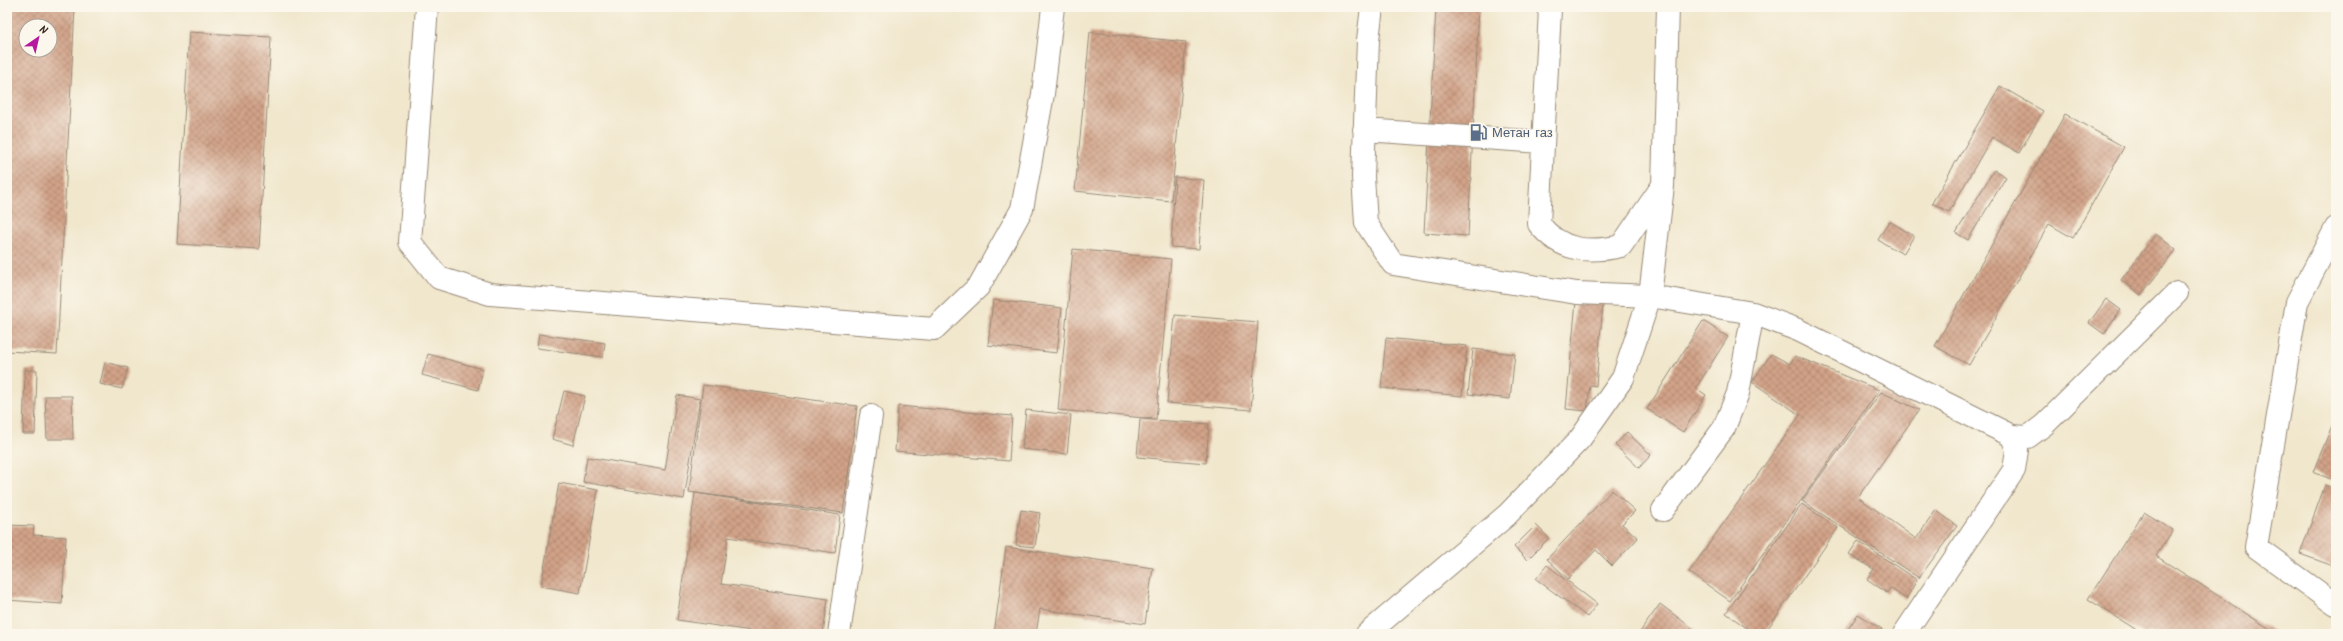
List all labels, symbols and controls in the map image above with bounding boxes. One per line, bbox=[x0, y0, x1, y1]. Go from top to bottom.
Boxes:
north arrow bbox=[18, 18, 58, 58]
text: N bbox=[35, 21, 51, 40]
fuel station icon: Метан газ bbox=[1469, 122, 1489, 142]
place label: Метан газ bbox=[1492, 123, 1553, 144]

